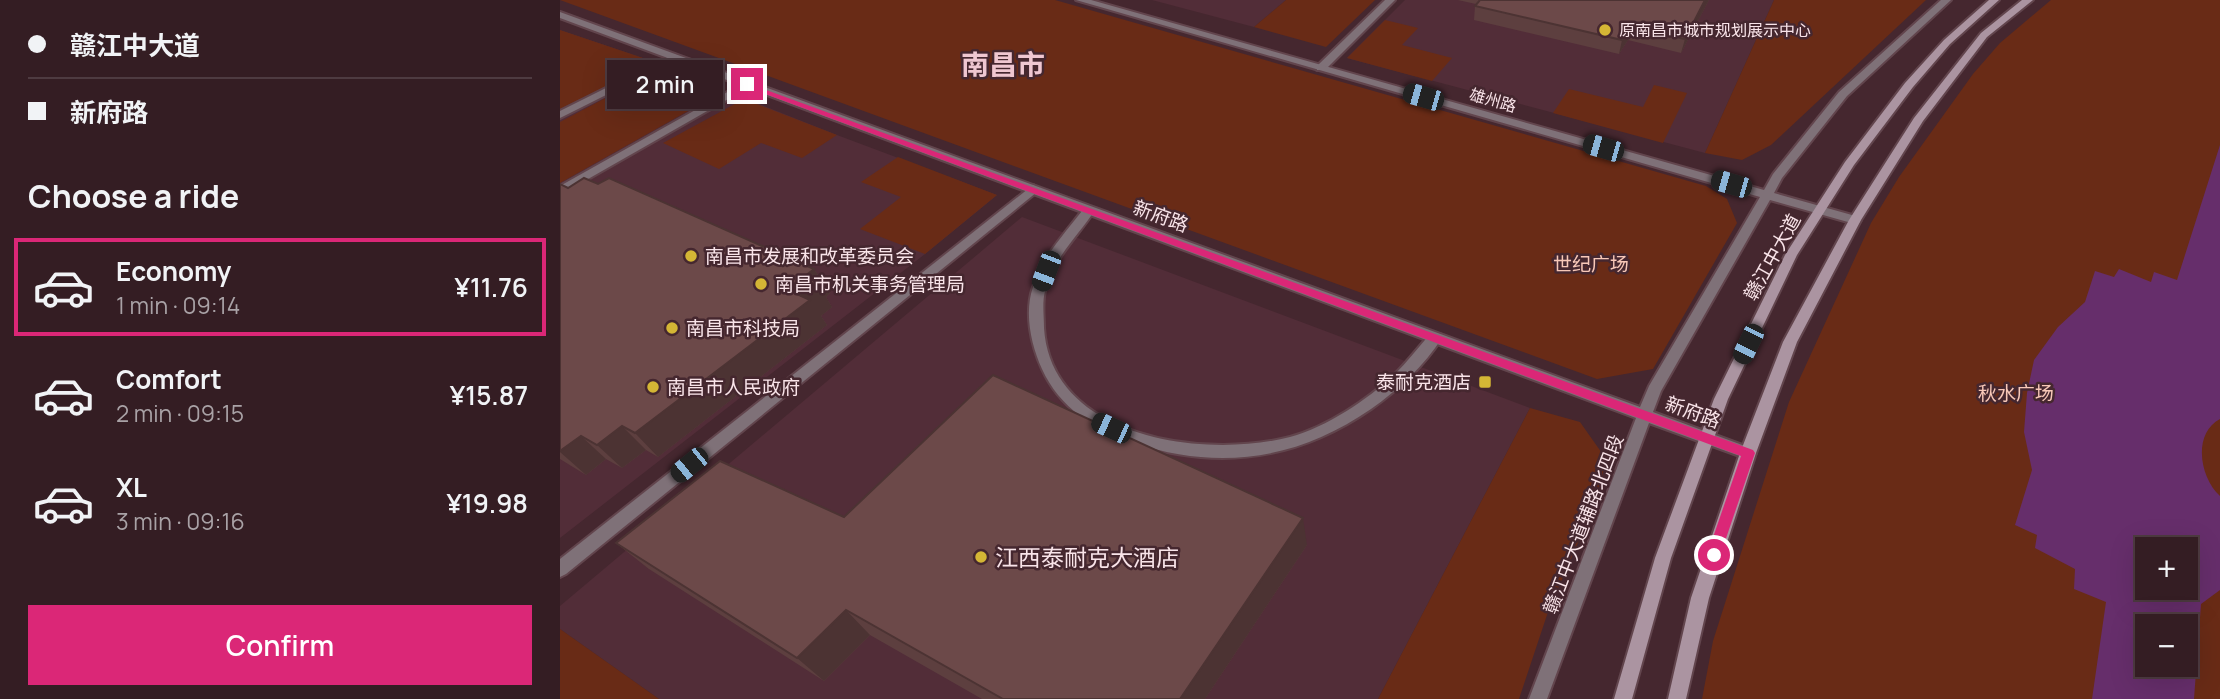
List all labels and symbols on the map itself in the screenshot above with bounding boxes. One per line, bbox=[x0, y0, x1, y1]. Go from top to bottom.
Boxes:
place label: 原南昌市城市规划展示中心 bbox=[1619, 19, 1811, 41]
marker: 原南昌市城市规划展示中心 bbox=[1597, 22, 1613, 38]
district label: 南昌市 bbox=[961, 45, 1045, 83]
callout: 2 min bbox=[607, 60, 722, 108]
route end bbox=[731, 68, 763, 100]
car bbox=[1400, 81, 1447, 113]
street label: 雄州路 bbox=[1467, 83, 1519, 117]
car bbox=[1580, 132, 1627, 164]
car bbox=[1708, 168, 1755, 200]
street label: 新府路 bbox=[1130, 194, 1192, 238]
street label: 赣江中大道 bbox=[1738, 209, 1806, 305]
place label: 南昌市发展和改革委员会 bbox=[705, 243, 914, 269]
marker: 南昌市发展和改革委员会 bbox=[683, 248, 699, 264]
car bbox=[1029, 248, 1064, 294]
park label: 世纪广场 bbox=[1553, 251, 1629, 277]
place label: 南昌市机关事务管理局 bbox=[775, 271, 965, 297]
marker: 南昌市机关事务管理局 bbox=[753, 276, 769, 292]
place label: 南昌市科技局 bbox=[686, 315, 800, 341]
marker: 南昌市科技局 bbox=[664, 320, 680, 336]
car bbox=[1730, 321, 1767, 367]
place label: 泰耐克酒店 bbox=[1376, 369, 1471, 395]
place label: 南昌市人民政府 bbox=[667, 374, 800, 400]
marker: 泰耐克酒店 bbox=[1477, 374, 1493, 390]
marker: 南昌市人民政府 bbox=[645, 379, 661, 395]
park label: 秋水广场 bbox=[1978, 380, 2054, 406]
street label: 新府路 bbox=[1662, 390, 1724, 434]
car bbox=[1088, 410, 1135, 446]
street label: 赣江中大道辅路北四段 bbox=[1537, 431, 1629, 617]
car bbox=[667, 444, 712, 486]
route start bbox=[1698, 539, 1730, 571]
place label: 江西泰耐克大酒店 bbox=[995, 541, 1179, 573]
marker: 江西泰耐克大酒店 bbox=[973, 549, 989, 565]

